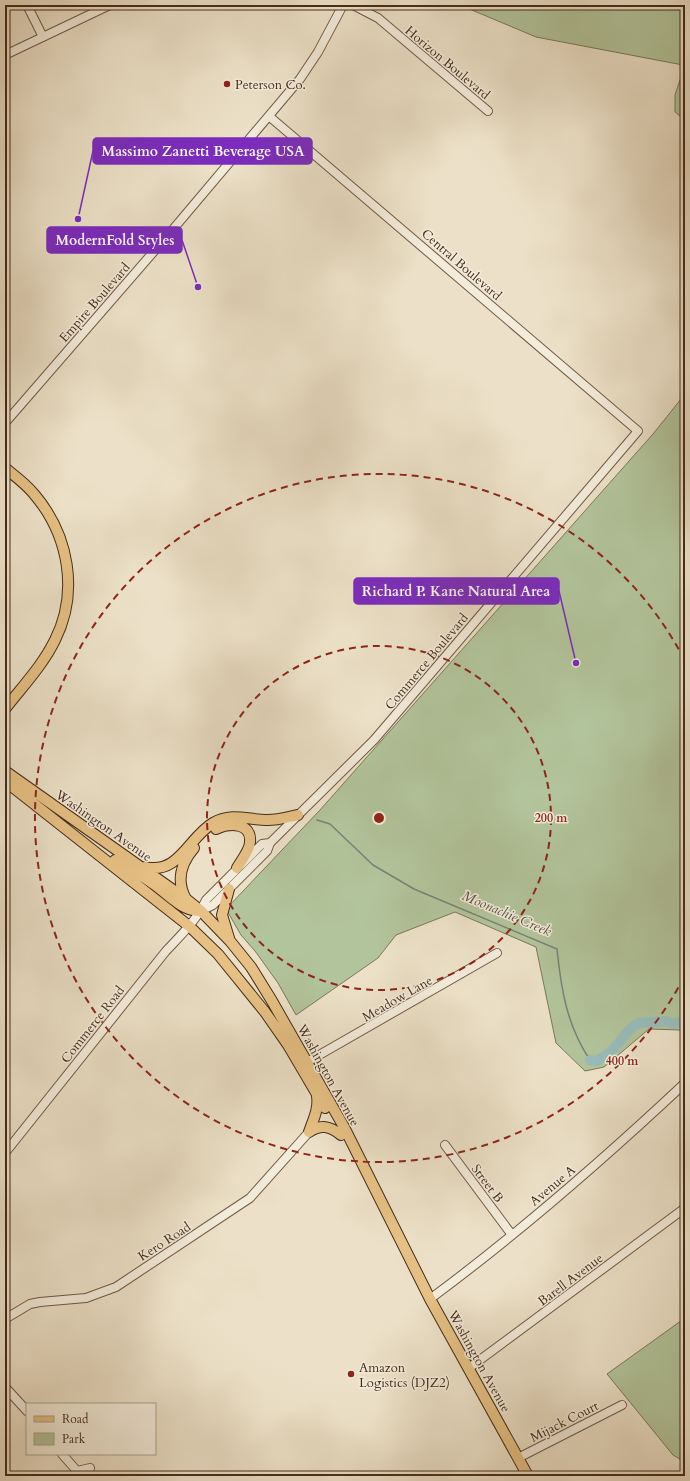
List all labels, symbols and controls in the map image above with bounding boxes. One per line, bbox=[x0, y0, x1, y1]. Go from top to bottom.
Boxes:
street label: Horizon Boulevard bbox=[401, 22, 494, 104]
place label: Peterson Co. bbox=[235, 76, 306, 94]
marker: Peterson Co. bbox=[222, 79, 232, 89]
callout: Massimo Zanetti Beverage USA bbox=[93, 138, 312, 164]
text: Massimo Zanetti Beverage USA bbox=[102, 142, 305, 161]
street label: Central Boulevard bbox=[417, 225, 505, 305]
callout: ModernFold Styles bbox=[47, 227, 182, 253]
text: ModernFold Styles bbox=[55, 231, 175, 250]
street label: Empire Boulevard bbox=[55, 259, 134, 346]
callout: Richard P. Kane Natural Area bbox=[354, 578, 559, 604]
text: Richard P. Kane Natural Area bbox=[362, 582, 550, 601]
street label: Commerce Boulevard bbox=[381, 609, 473, 714]
street label: Washington Avenue bbox=[51, 785, 155, 866]
text: 200 m bbox=[535, 810, 568, 826]
centre of rings bbox=[372, 811, 386, 825]
water label: Moonachie Creek bbox=[459, 886, 555, 941]
street label: Meadow Lane bbox=[359, 971, 436, 1026]
street label: Commerce Road bbox=[57, 982, 129, 1067]
street label: Washington Avenue bbox=[292, 1020, 364, 1130]
text: 400 m bbox=[606, 1053, 639, 1069]
street label: Street B bbox=[467, 1161, 508, 1207]
street label: Avenue A bbox=[526, 1161, 580, 1210]
street label: Kero Road bbox=[135, 1218, 194, 1266]
street label: Barell Avenue bbox=[534, 1249, 607, 1310]
street label: Washington Avenue bbox=[443, 1306, 515, 1416]
place label: Amazon Logistics (DJZ2) bbox=[359, 1359, 450, 1392]
marker: Amazon Logistics (DJZ2) bbox=[346, 1369, 356, 1379]
street label: Mijack Court bbox=[527, 1397, 602, 1447]
legend bbox=[26, 1403, 156, 1455]
text: Road bbox=[62, 1411, 89, 1427]
text: Park bbox=[62, 1431, 86, 1447]

